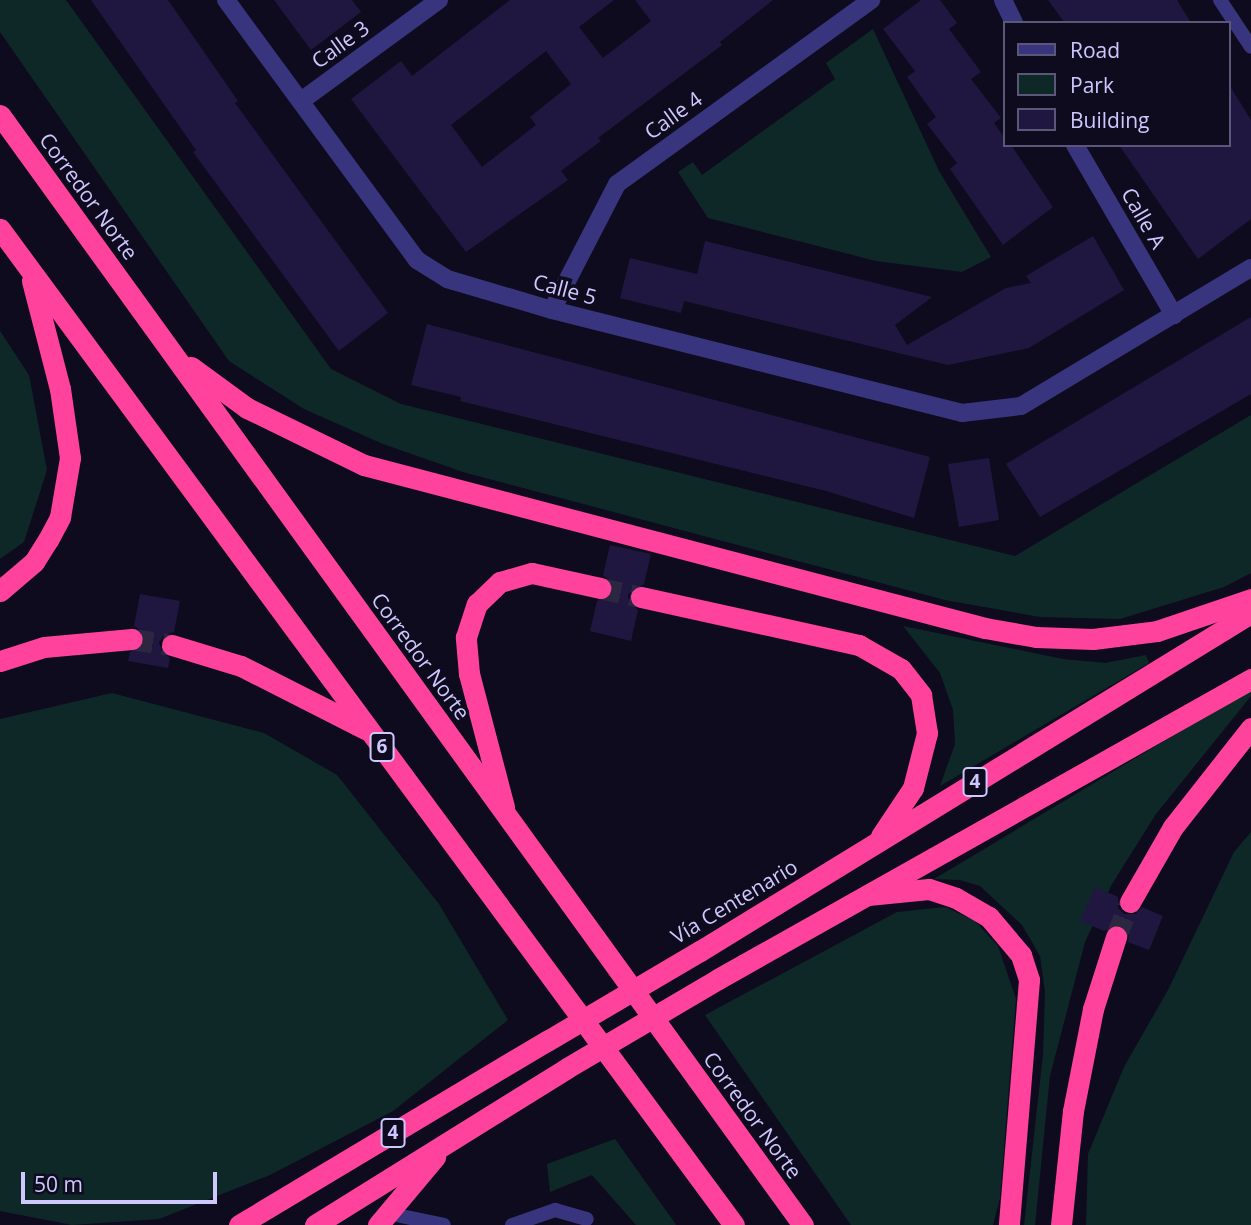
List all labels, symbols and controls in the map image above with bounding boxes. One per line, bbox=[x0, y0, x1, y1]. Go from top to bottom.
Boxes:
street label: Calle 3 bbox=[306, 15, 374, 73]
legend bbox=[1002, 21, 1230, 147]
text: Road bbox=[1070, 36, 1120, 64]
text: Park bbox=[1070, 71, 1114, 99]
street label: Calle 4 bbox=[639, 86, 707, 144]
text: Building bbox=[1070, 106, 1149, 134]
street label: Corredor Norte bbox=[35, 128, 143, 264]
street label: Calle A bbox=[1117, 183, 1171, 253]
street label: Calle 5 bbox=[530, 268, 600, 310]
street label: Corredor Norte bbox=[367, 588, 475, 724]
road number: 6 bbox=[368, 732, 396, 762]
road number: 4 bbox=[961, 766, 989, 797]
street label: Vía Centenario bbox=[666, 853, 802, 949]
street label: Corredor Norte bbox=[699, 1047, 807, 1183]
road number: 4 bbox=[379, 1118, 407, 1148]
scale bar bbox=[24, 1158, 220, 1202]
text: 50 m bbox=[34, 1170, 83, 1198]

